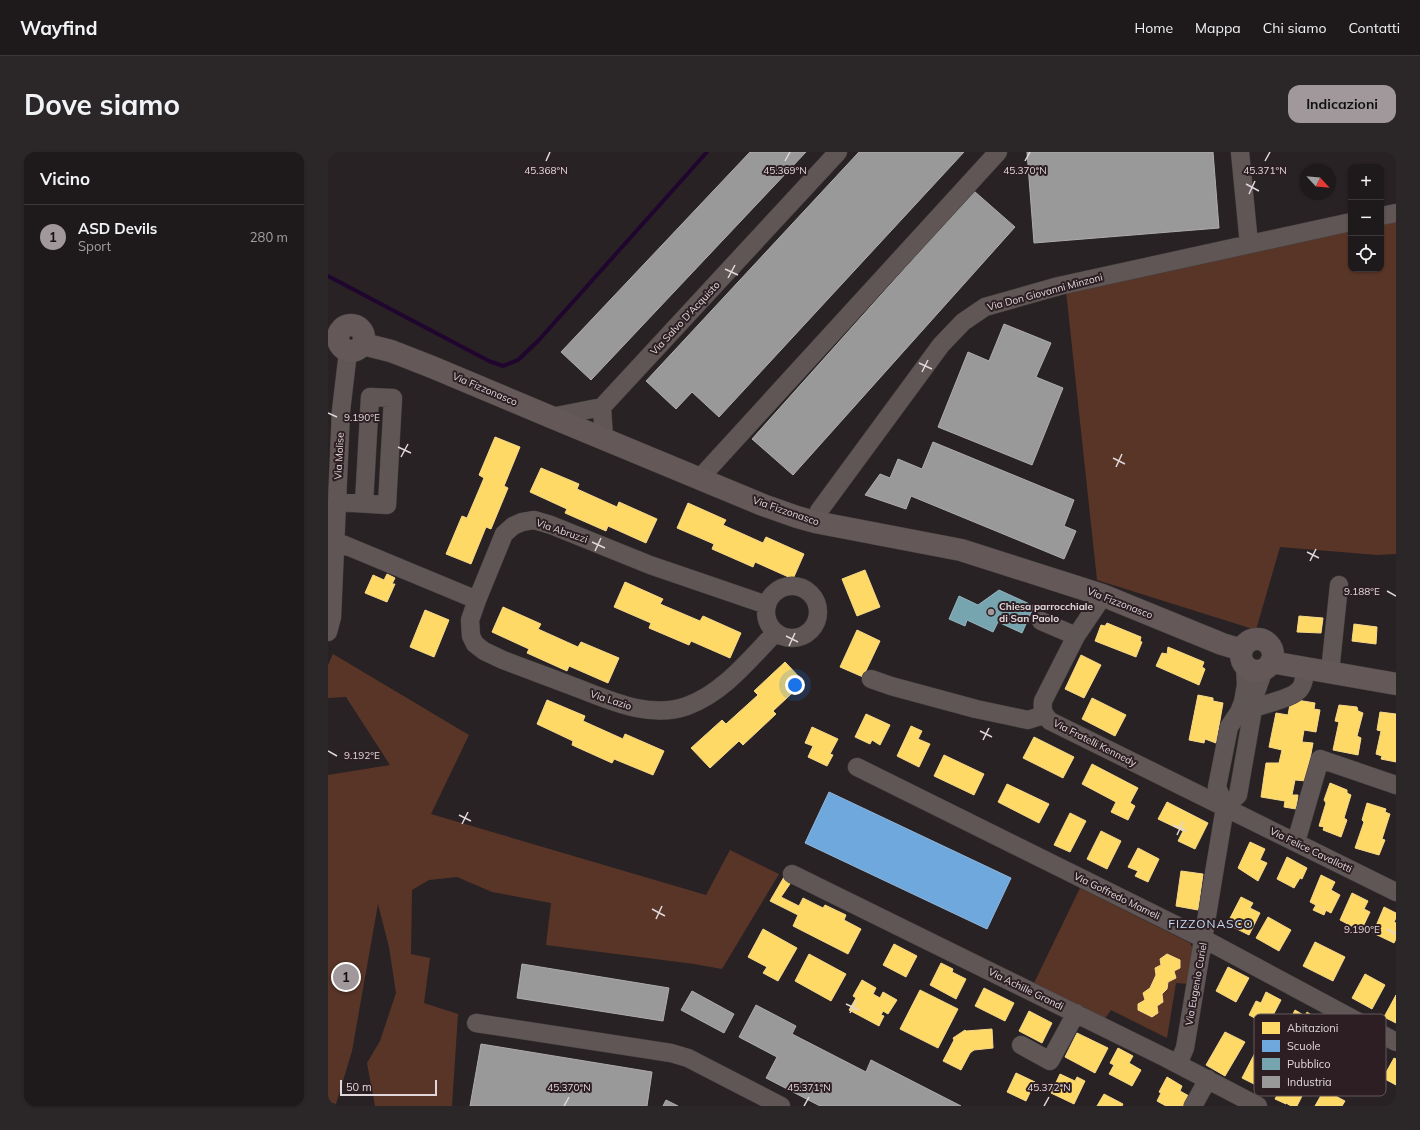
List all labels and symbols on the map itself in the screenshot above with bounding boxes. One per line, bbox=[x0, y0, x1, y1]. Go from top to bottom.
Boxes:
text: 45.368°N bbox=[524, 164, 568, 177]
text: 45.369°N bbox=[763, 164, 807, 177]
text: 45.370°N bbox=[1003, 164, 1047, 177]
text: 45.371°N bbox=[1243, 164, 1287, 177]
north arrow bbox=[1300, 164, 1336, 200]
street label: Via Don Giovanni Minzoni bbox=[986, 270, 1104, 314]
street label: Via Salvo D'Acquisto bbox=[647, 278, 723, 358]
street label: Via Fizzonasco bbox=[451, 369, 520, 409]
text: 9.190°E bbox=[344, 411, 380, 424]
street label: Via Molise bbox=[331, 432, 347, 480]
street label: Via Fizzonasco bbox=[751, 494, 821, 529]
street label: Via Abruzzi bbox=[535, 516, 589, 546]
street label: Via Fizzonasco bbox=[1085, 585, 1155, 622]
text: 9.188°E bbox=[1344, 585, 1380, 598]
place label: Chiesa parrocchiale di San Paolo bbox=[999, 600, 1093, 625]
marker: Chiesa parrocchiale di San Paolo bbox=[986, 607, 996, 617]
your location bbox=[785, 675, 805, 695]
street label: Via Lazio bbox=[589, 687, 634, 713]
street label: Via Fratelli Kennedy bbox=[1051, 716, 1139, 770]
text: 9.192°E bbox=[344, 749, 380, 762]
street label: Via Felice Cavallotti bbox=[1268, 824, 1354, 876]
street label: Via Goffredo Mameli bbox=[1072, 869, 1162, 923]
district label: FIZZONASCO bbox=[1168, 916, 1254, 931]
text: 9.190°E bbox=[1344, 923, 1380, 936]
street label: Via Eugenio Curiel bbox=[1182, 942, 1210, 1026]
pin: 1 bbox=[333, 962, 359, 992]
street label: Via Achille Grandi bbox=[986, 965, 1066, 1013]
legend bbox=[1254, 1014, 1386, 1096]
text: Abitazioni bbox=[1287, 1021, 1338, 1035]
text: Scuole bbox=[1287, 1039, 1321, 1053]
text: Pubblico bbox=[1287, 1057, 1331, 1071]
text: Industria bbox=[1287, 1075, 1332, 1089]
scale bar bbox=[340, 1078, 437, 1097]
text: 45.370°N bbox=[547, 1081, 591, 1094]
text: 45.371°N bbox=[787, 1081, 831, 1094]
text: 45.372°N bbox=[1027, 1081, 1071, 1094]

